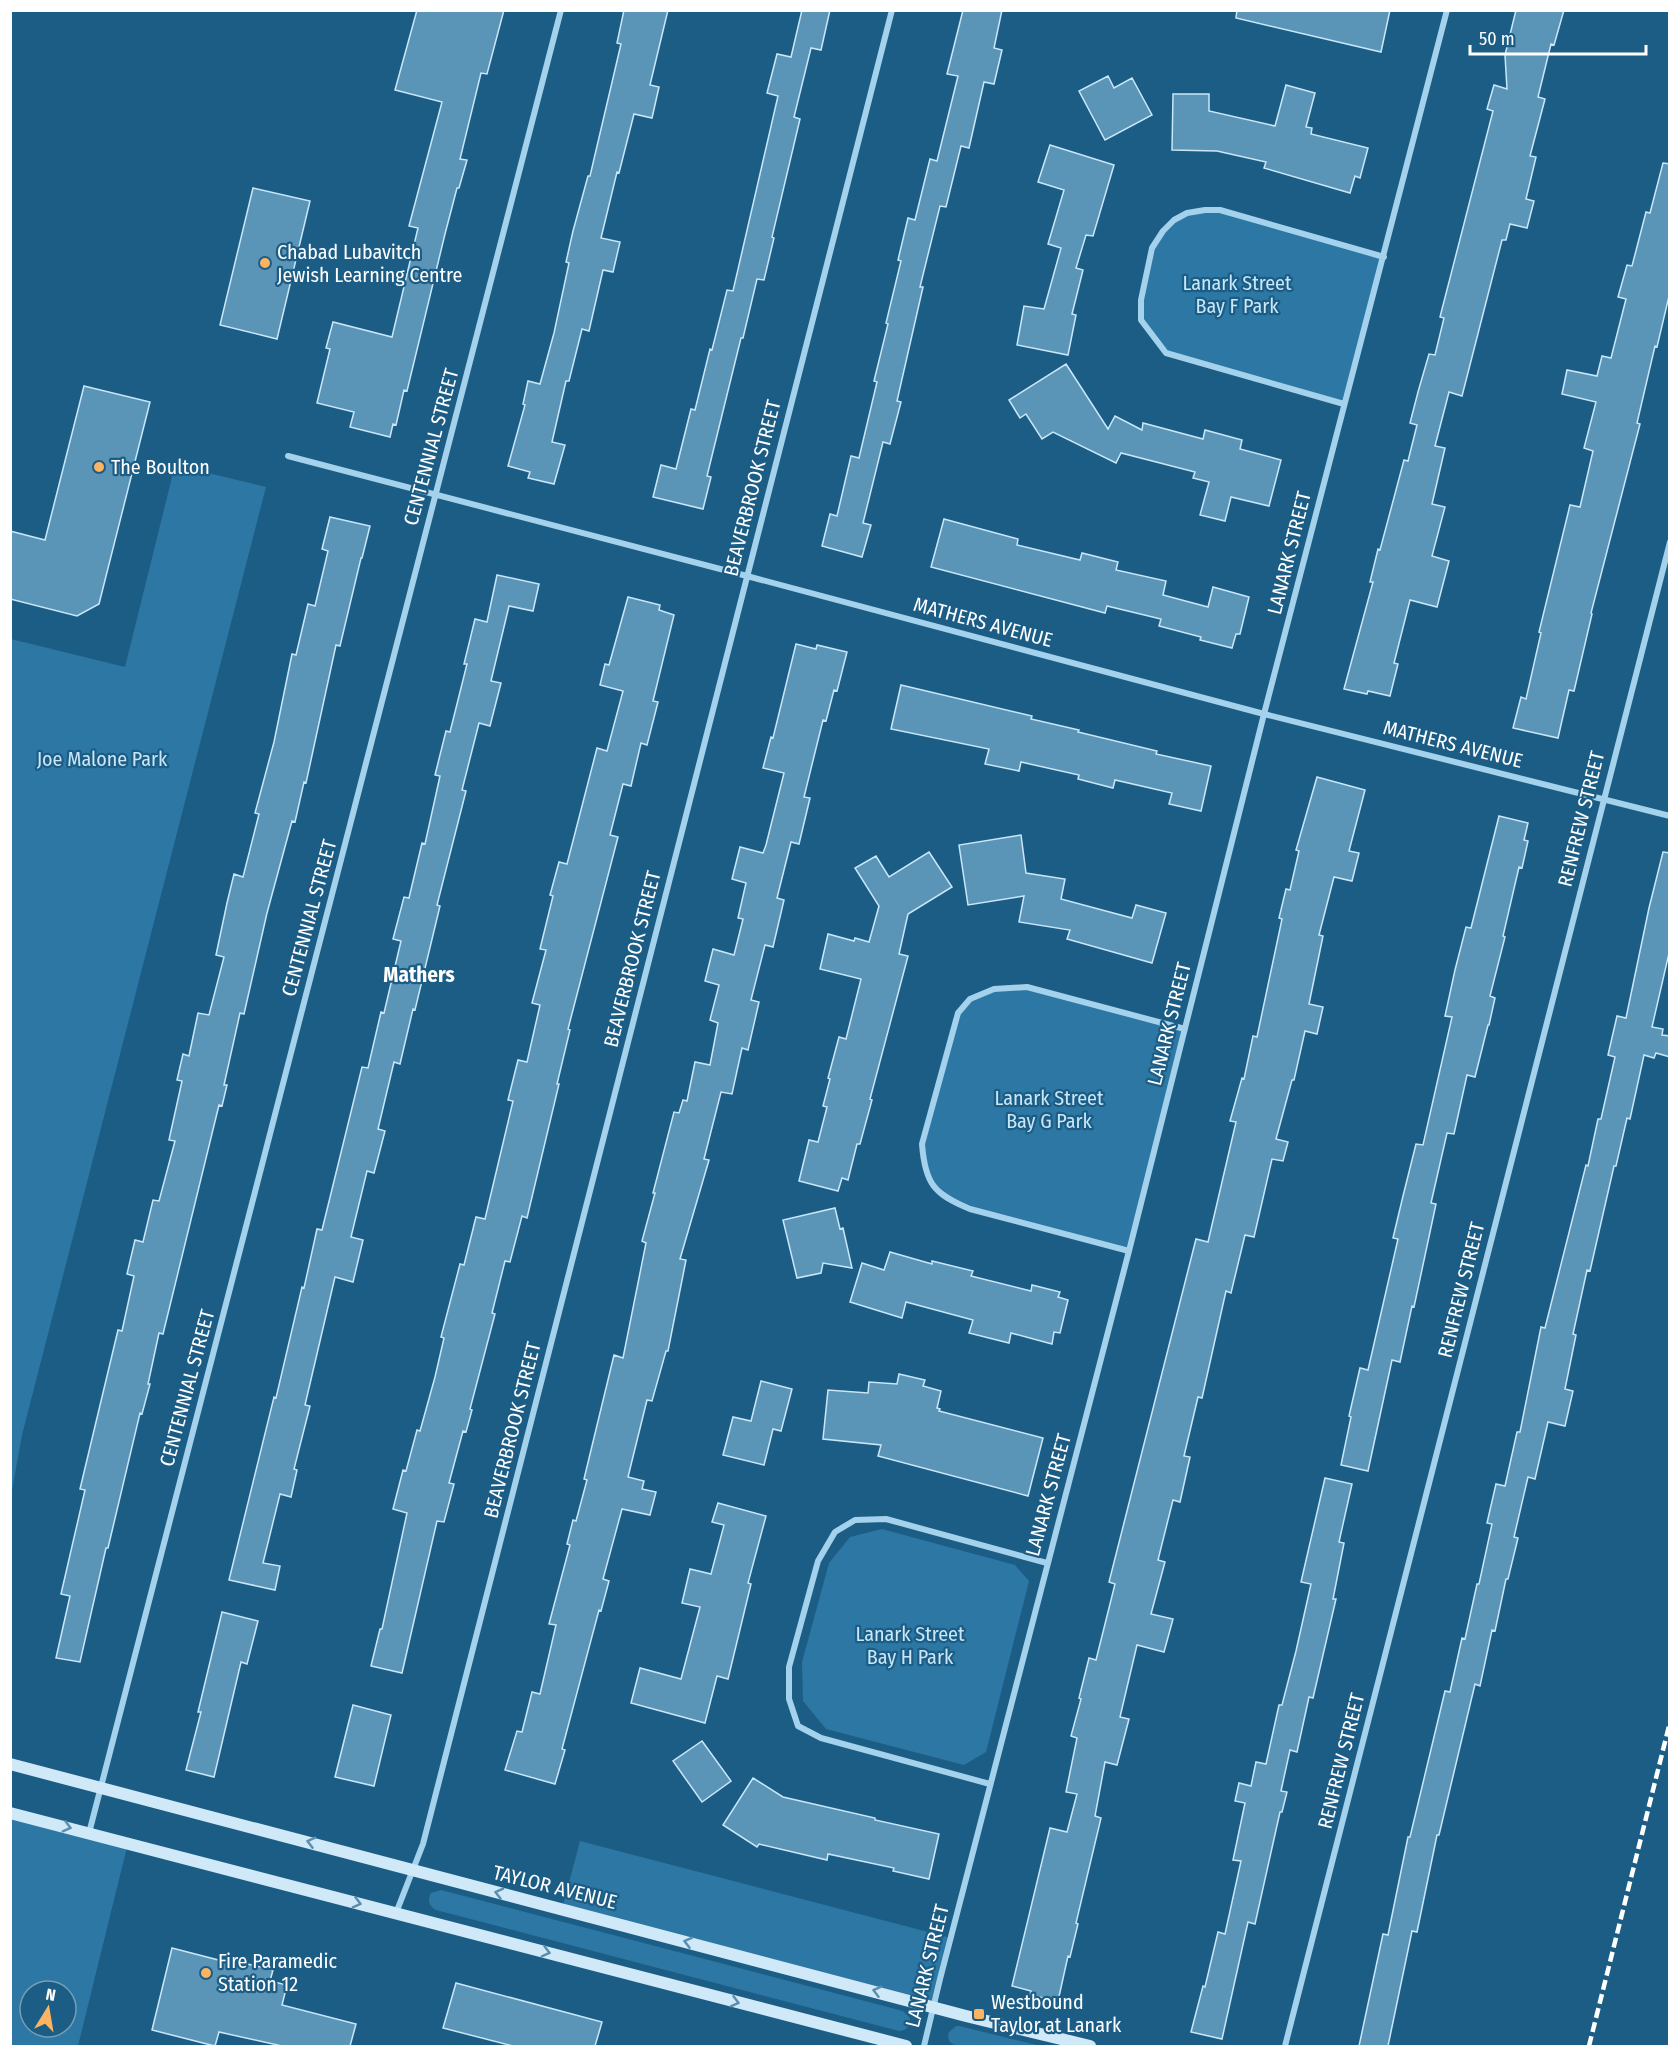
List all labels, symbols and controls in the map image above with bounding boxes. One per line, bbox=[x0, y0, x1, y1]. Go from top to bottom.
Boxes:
scale bar bbox=[1470, 18, 1646, 56]
text: 50 m bbox=[1479, 28, 1515, 50]
place label: Chabad Lubavitch Jewish Learning Centre bbox=[277, 240, 462, 287]
marker: Chabad Lubavitch Jewish Learning Centre bbox=[258, 256, 272, 270]
park label: Lanark Street Bay F Park bbox=[1182, 271, 1292, 318]
street label: CENTENNIAL STREET bbox=[398, 365, 464, 528]
street label: BEAVERBROOK STREET bbox=[718, 397, 786, 579]
place label: The Boulton bbox=[111, 455, 210, 479]
marker: The Boulton bbox=[92, 460, 106, 474]
street label: LANARK STREET bbox=[1262, 488, 1316, 617]
street label: MATHERS AVENUE bbox=[911, 592, 1055, 652]
street label: MATHERS AVENUE bbox=[1381, 715, 1525, 773]
park label: Joe Malone Park bbox=[37, 747, 168, 771]
street label: RENFREW STREET bbox=[1553, 748, 1610, 889]
street label: CENTENNIAL STREET bbox=[276, 836, 342, 999]
street label: BEAVERBROOK STREET bbox=[598, 868, 666, 1050]
street label: LANARK STREET bbox=[1142, 959, 1196, 1088]
district label: Mathers bbox=[383, 962, 455, 988]
park label: Lanark Street Bay G Park bbox=[994, 1086, 1104, 1133]
street label: RENFREW STREET bbox=[1433, 1219, 1490, 1360]
street label: CENTENNIAL STREET bbox=[154, 1306, 220, 1469]
street label: BEAVERBROOK STREET bbox=[478, 1339, 546, 1521]
street label: LANARK STREET bbox=[1020, 1430, 1076, 1559]
park label: Lanark Street Bay H Park bbox=[855, 1622, 965, 1669]
street label: RENFREW STREET bbox=[1313, 1690, 1370, 1831]
one-way arrow bbox=[62, 1820, 72, 1833]
one-way arrow bbox=[306, 1837, 316, 1850]
street label: TAYLOR AVENUE bbox=[490, 1860, 620, 1914]
one-way arrow bbox=[494, 1887, 504, 1900]
one-way arrow bbox=[352, 1896, 362, 1908]
street label: LANARK STREET bbox=[900, 1901, 954, 2030]
one-way arrow bbox=[683, 1936, 693, 1949]
one-way arrow bbox=[541, 1945, 551, 1958]
place label: Fire Paramedic Station 12 bbox=[218, 1949, 338, 1996]
marker: Fire Paramedic Station 12 bbox=[199, 1966, 213, 1980]
north arrow bbox=[18, 1979, 78, 2039]
text: N bbox=[44, 1985, 57, 2005]
one-way arrow bbox=[872, 1986, 882, 1999]
place label: Westbound Taylor at Lanark bbox=[991, 1990, 1122, 2037]
one-way arrow bbox=[730, 1994, 740, 2007]
marker: Westbound Taylor at Lanark bbox=[972, 2007, 986, 2021]

